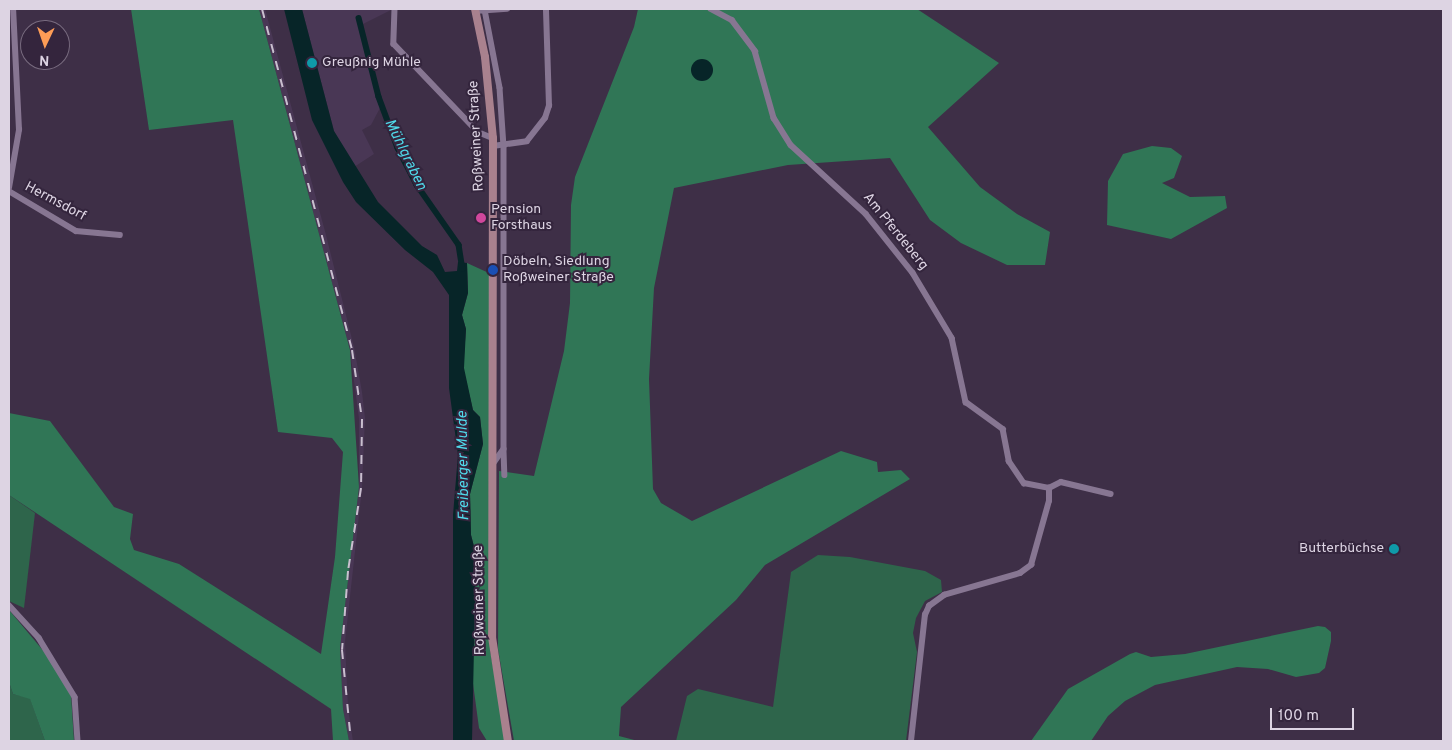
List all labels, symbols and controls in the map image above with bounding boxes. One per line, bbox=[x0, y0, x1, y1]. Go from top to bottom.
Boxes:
north arrow bbox=[20, 20, 70, 70]
text: N bbox=[39, 51, 50, 68]
place label: Greußnig Mühle bbox=[322, 55, 421, 71]
marker: Greußnig Mühle bbox=[306, 57, 318, 69]
street label: Roßweiner Straße bbox=[466, 80, 488, 192]
water label: Mühlgraben bbox=[380, 116, 430, 194]
street label: Hermsdorf bbox=[21, 179, 89, 225]
street label: Am Pferdeberg bbox=[859, 190, 931, 274]
place label: Pension Forsthaus bbox=[491, 202, 552, 234]
marker: Pension Forsthaus bbox=[475, 212, 487, 224]
place label: Döbeln, Siedlung Roßweiner Straße bbox=[503, 254, 614, 286]
marker: Döbeln, Siedlung Roßweiner Straße bbox=[487, 264, 499, 276]
water label: Freiberger Mulde bbox=[454, 411, 474, 521]
place label: Butterbüchse bbox=[1299, 541, 1384, 557]
marker: Butterbüchse bbox=[1388, 543, 1400, 555]
street label: Roßweiner Straße bbox=[471, 544, 489, 656]
scale bar bbox=[1272, 698, 1356, 730]
text: 100 m bbox=[1278, 707, 1319, 726]

